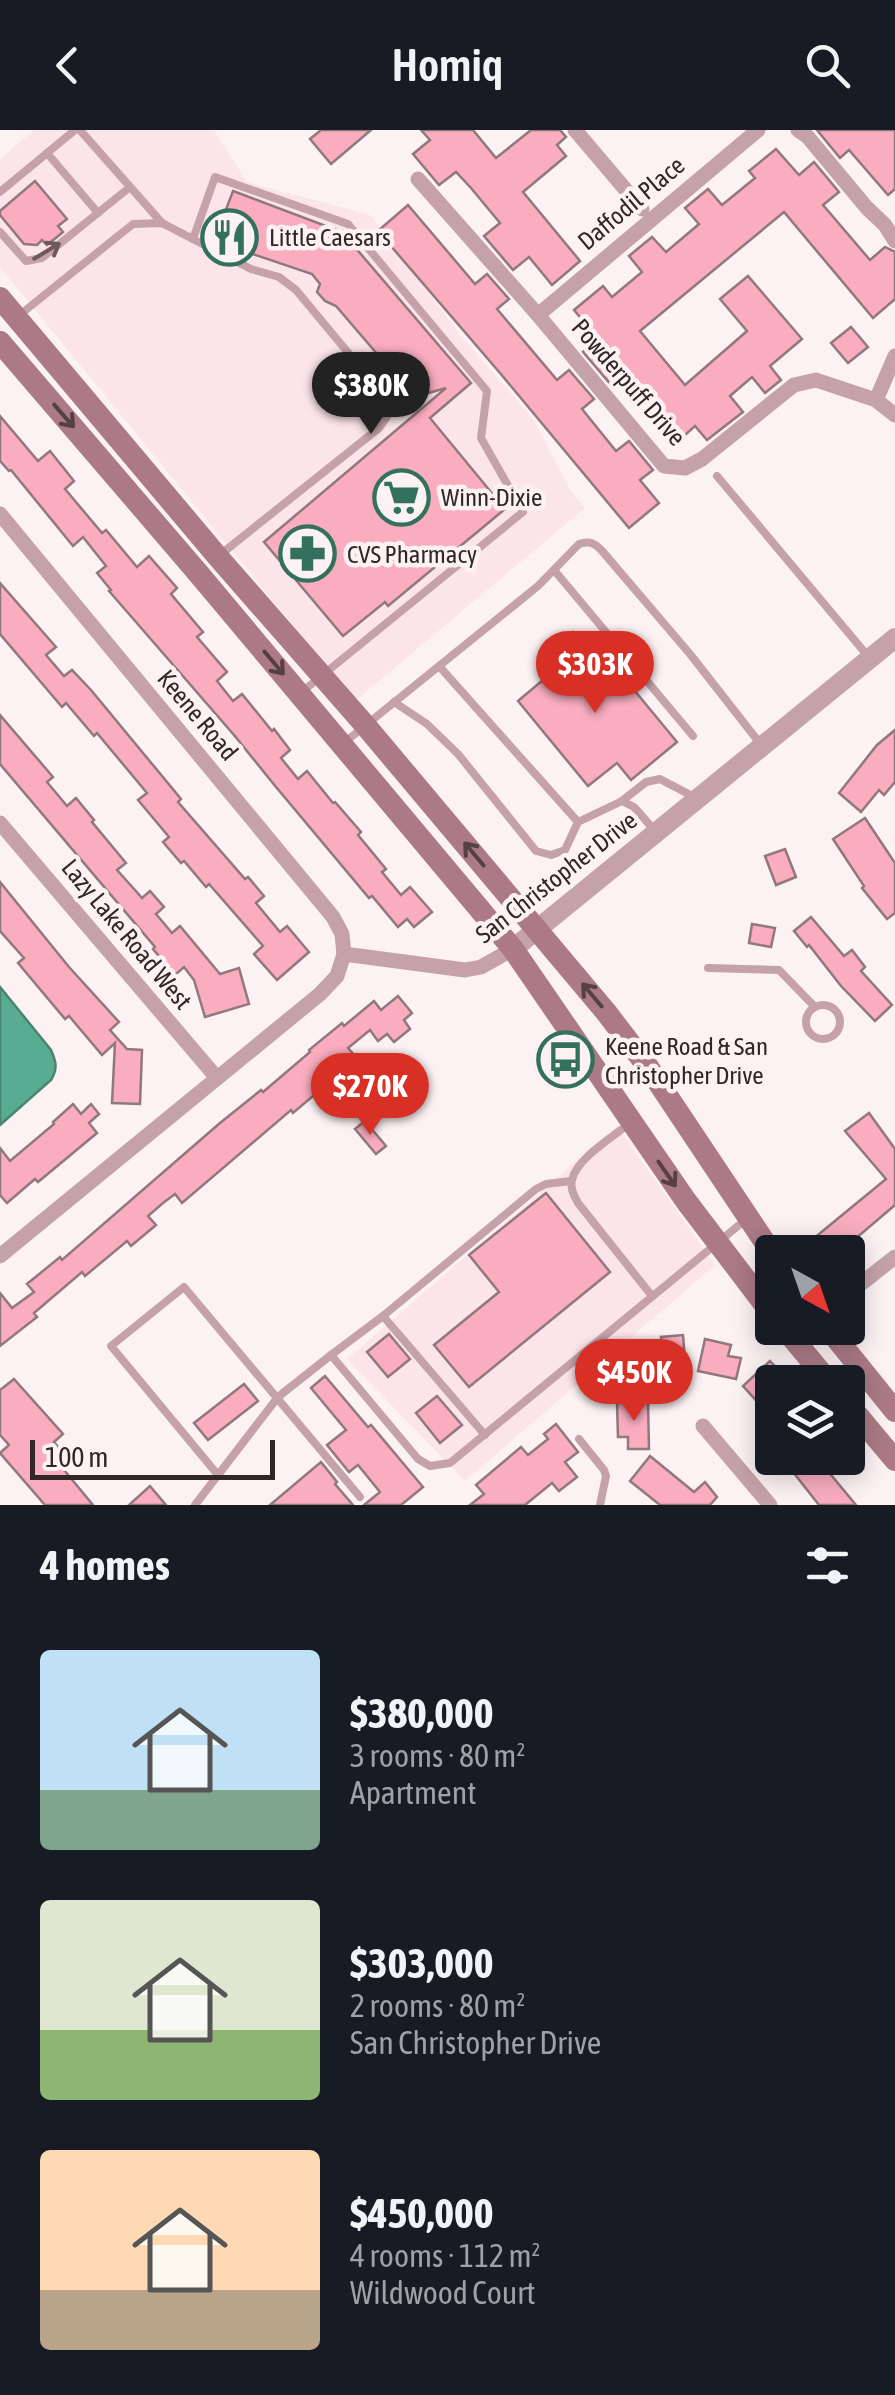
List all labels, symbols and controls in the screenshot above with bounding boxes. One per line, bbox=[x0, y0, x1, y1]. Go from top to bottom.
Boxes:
icon: back bbox=[40, 38, 95, 93]
icon: search bbox=[800, 38, 855, 93]
text: Homiq bbox=[392, 39, 503, 91]
street label: Daffodil Place bbox=[572, 151, 690, 255]
restaurant icon: Little Caesars bbox=[200, 207, 260, 267]
place label: Little Caesars bbox=[269, 223, 391, 251]
one-way arrow bbox=[33, 241, 61, 261]
street label: Powderpuff Drive bbox=[567, 313, 691, 451]
pin: $380K bbox=[301, 352, 441, 437]
text: $380K bbox=[334, 366, 408, 403]
one-way arrow bbox=[52, 403, 75, 428]
supermarket icon: Winn-Dixie bbox=[372, 467, 432, 527]
place label: Winn-Dixie bbox=[441, 483, 542, 511]
pharmacy icon: CVS Pharmacy bbox=[278, 524, 338, 584]
place label: CVS Pharmacy bbox=[347, 540, 477, 568]
pin: $303K bbox=[525, 631, 665, 716]
text: $303K bbox=[558, 645, 632, 682]
one-way arrow bbox=[263, 650, 285, 676]
street label: Keene Road bbox=[152, 664, 244, 766]
street label: San Christopher Drive bbox=[470, 806, 642, 948]
one-way arrow bbox=[463, 842, 485, 868]
street label: Lazy Lake Road West bbox=[56, 854, 198, 1014]
one-way arrow bbox=[581, 983, 604, 1008]
bus stop icon: Keene Road & San Christopher Drive bbox=[536, 1030, 596, 1090]
place label: Keene Road & San Christopher Drive bbox=[605, 1032, 768, 1089]
pin: $270K bbox=[300, 1053, 440, 1138]
text: $270K bbox=[333, 1067, 407, 1104]
one-way arrow bbox=[656, 1160, 677, 1187]
north arrow bbox=[755, 1235, 865, 1345]
map controls bbox=[755, 1235, 865, 1475]
pin: $450K bbox=[564, 1339, 704, 1424]
text: $450K bbox=[597, 1353, 671, 1390]
button: layers bbox=[755, 1365, 865, 1475]
scale bar bbox=[30, 1435, 275, 1480]
text: 100 m bbox=[45, 1441, 108, 1473]
icon: filters bbox=[800, 1538, 855, 1593]
text: 4 homes bbox=[40, 1541, 170, 1589]
text: $380,000 bbox=[350, 1689, 494, 1737]
icon: home bbox=[120, 1690, 240, 1810]
text: 3 rooms · 80 m² bbox=[350, 1737, 525, 1774]
text: Apartment bbox=[350, 1774, 476, 1811]
text: $303,000 bbox=[350, 1939, 494, 1987]
icon: home bbox=[120, 1940, 240, 2060]
text: 2 rooms · 80 m² bbox=[350, 1987, 525, 2024]
text: San Christopher Drive bbox=[350, 2024, 601, 2061]
text: $450,000 bbox=[350, 2189, 494, 2237]
icon: home bbox=[120, 2190, 240, 2310]
text: 4 rooms · 112 m² bbox=[350, 2237, 540, 2274]
text: Wildwood Court bbox=[350, 2274, 536, 2311]

